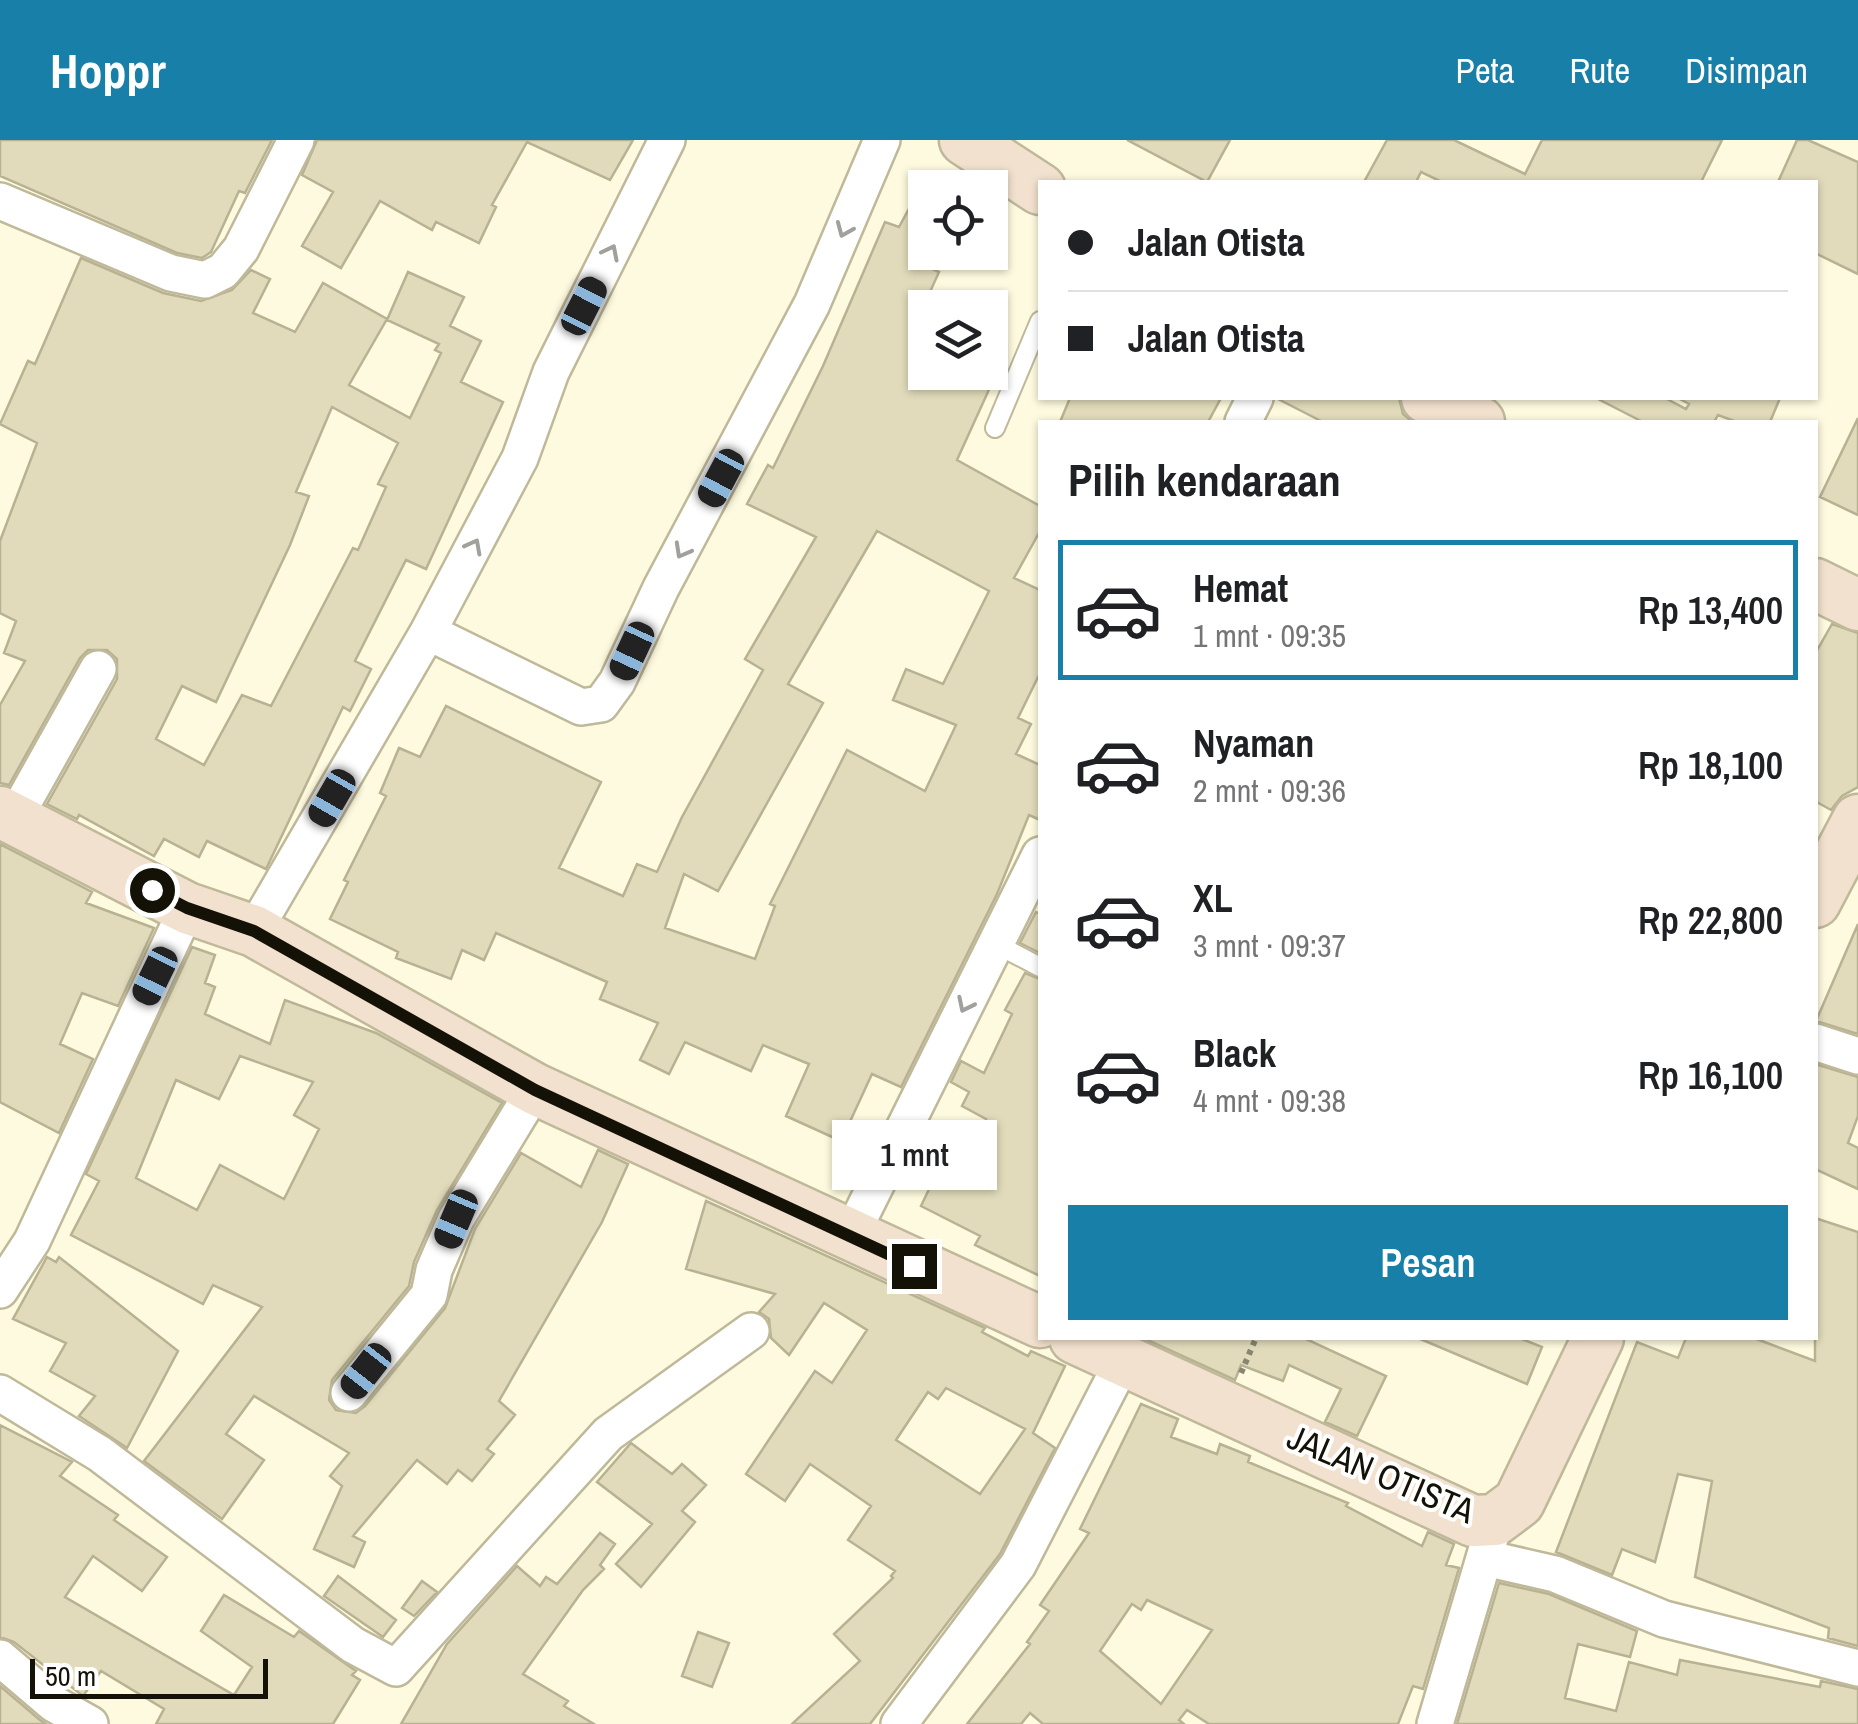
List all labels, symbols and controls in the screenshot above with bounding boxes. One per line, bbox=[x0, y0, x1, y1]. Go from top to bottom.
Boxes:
text: Hoppr bbox=[50, 38, 166, 103]
text: Peta bbox=[1456, 47, 1515, 94]
text: Rute bbox=[1570, 47, 1630, 94]
text: Disimpan bbox=[1685, 47, 1808, 94]
map controls bbox=[908, 170, 1008, 390]
button: locate bbox=[908, 170, 1008, 270]
text: Jalan Otista bbox=[1128, 217, 1305, 268]
one-way arrow bbox=[836, 220, 856, 238]
one-way arrow bbox=[599, 244, 618, 262]
car bbox=[557, 272, 611, 340]
button: layers bbox=[908, 290, 1008, 390]
text: Jalan Otista bbox=[1128, 313, 1305, 364]
car bbox=[694, 444, 748, 512]
text: Pilih kendaraan bbox=[1068, 449, 1341, 510]
one-way arrow bbox=[462, 538, 481, 556]
one-way arrow bbox=[674, 540, 694, 558]
text: Hemat bbox=[1193, 563, 1288, 614]
icon: car bbox=[1073, 565, 1163, 655]
text: Rp 13,400 bbox=[1638, 585, 1783, 636]
text: 1 mnt · 09:35 bbox=[1193, 614, 1346, 657]
car bbox=[606, 617, 658, 685]
text: Nyaman bbox=[1193, 718, 1314, 769]
icon: car bbox=[1073, 720, 1163, 810]
text: Rp 18,100 bbox=[1638, 740, 1783, 791]
car bbox=[304, 765, 360, 831]
text: 2 mnt · 09:36 bbox=[1193, 769, 1346, 812]
route start bbox=[130, 868, 175, 913]
text: XL bbox=[1193, 873, 1233, 924]
icon: car bbox=[1073, 875, 1163, 965]
text: Rp 22,800 bbox=[1638, 895, 1783, 946]
text: 3 mnt · 09:37 bbox=[1193, 924, 1346, 967]
car bbox=[128, 942, 182, 1010]
one-way arrow bbox=[958, 995, 978, 1013]
text: Black bbox=[1193, 1028, 1276, 1079]
icon: car bbox=[1073, 1030, 1163, 1120]
text: Rp 16,100 bbox=[1638, 1050, 1783, 1101]
text: 4 mnt · 09:38 bbox=[1193, 1079, 1346, 1122]
callout: 1 mnt bbox=[832, 1121, 996, 1191]
text: 1 mnt bbox=[880, 1133, 949, 1176]
car bbox=[430, 1186, 482, 1252]
button: Pesan bbox=[1068, 1205, 1788, 1320]
route end bbox=[892, 1244, 937, 1289]
car bbox=[336, 1338, 396, 1404]
street label: JALAN OTISTA bbox=[1280, 1413, 1483, 1534]
scale bar bbox=[30, 1654, 268, 1698]
text: 50 m bbox=[45, 1657, 96, 1695]

